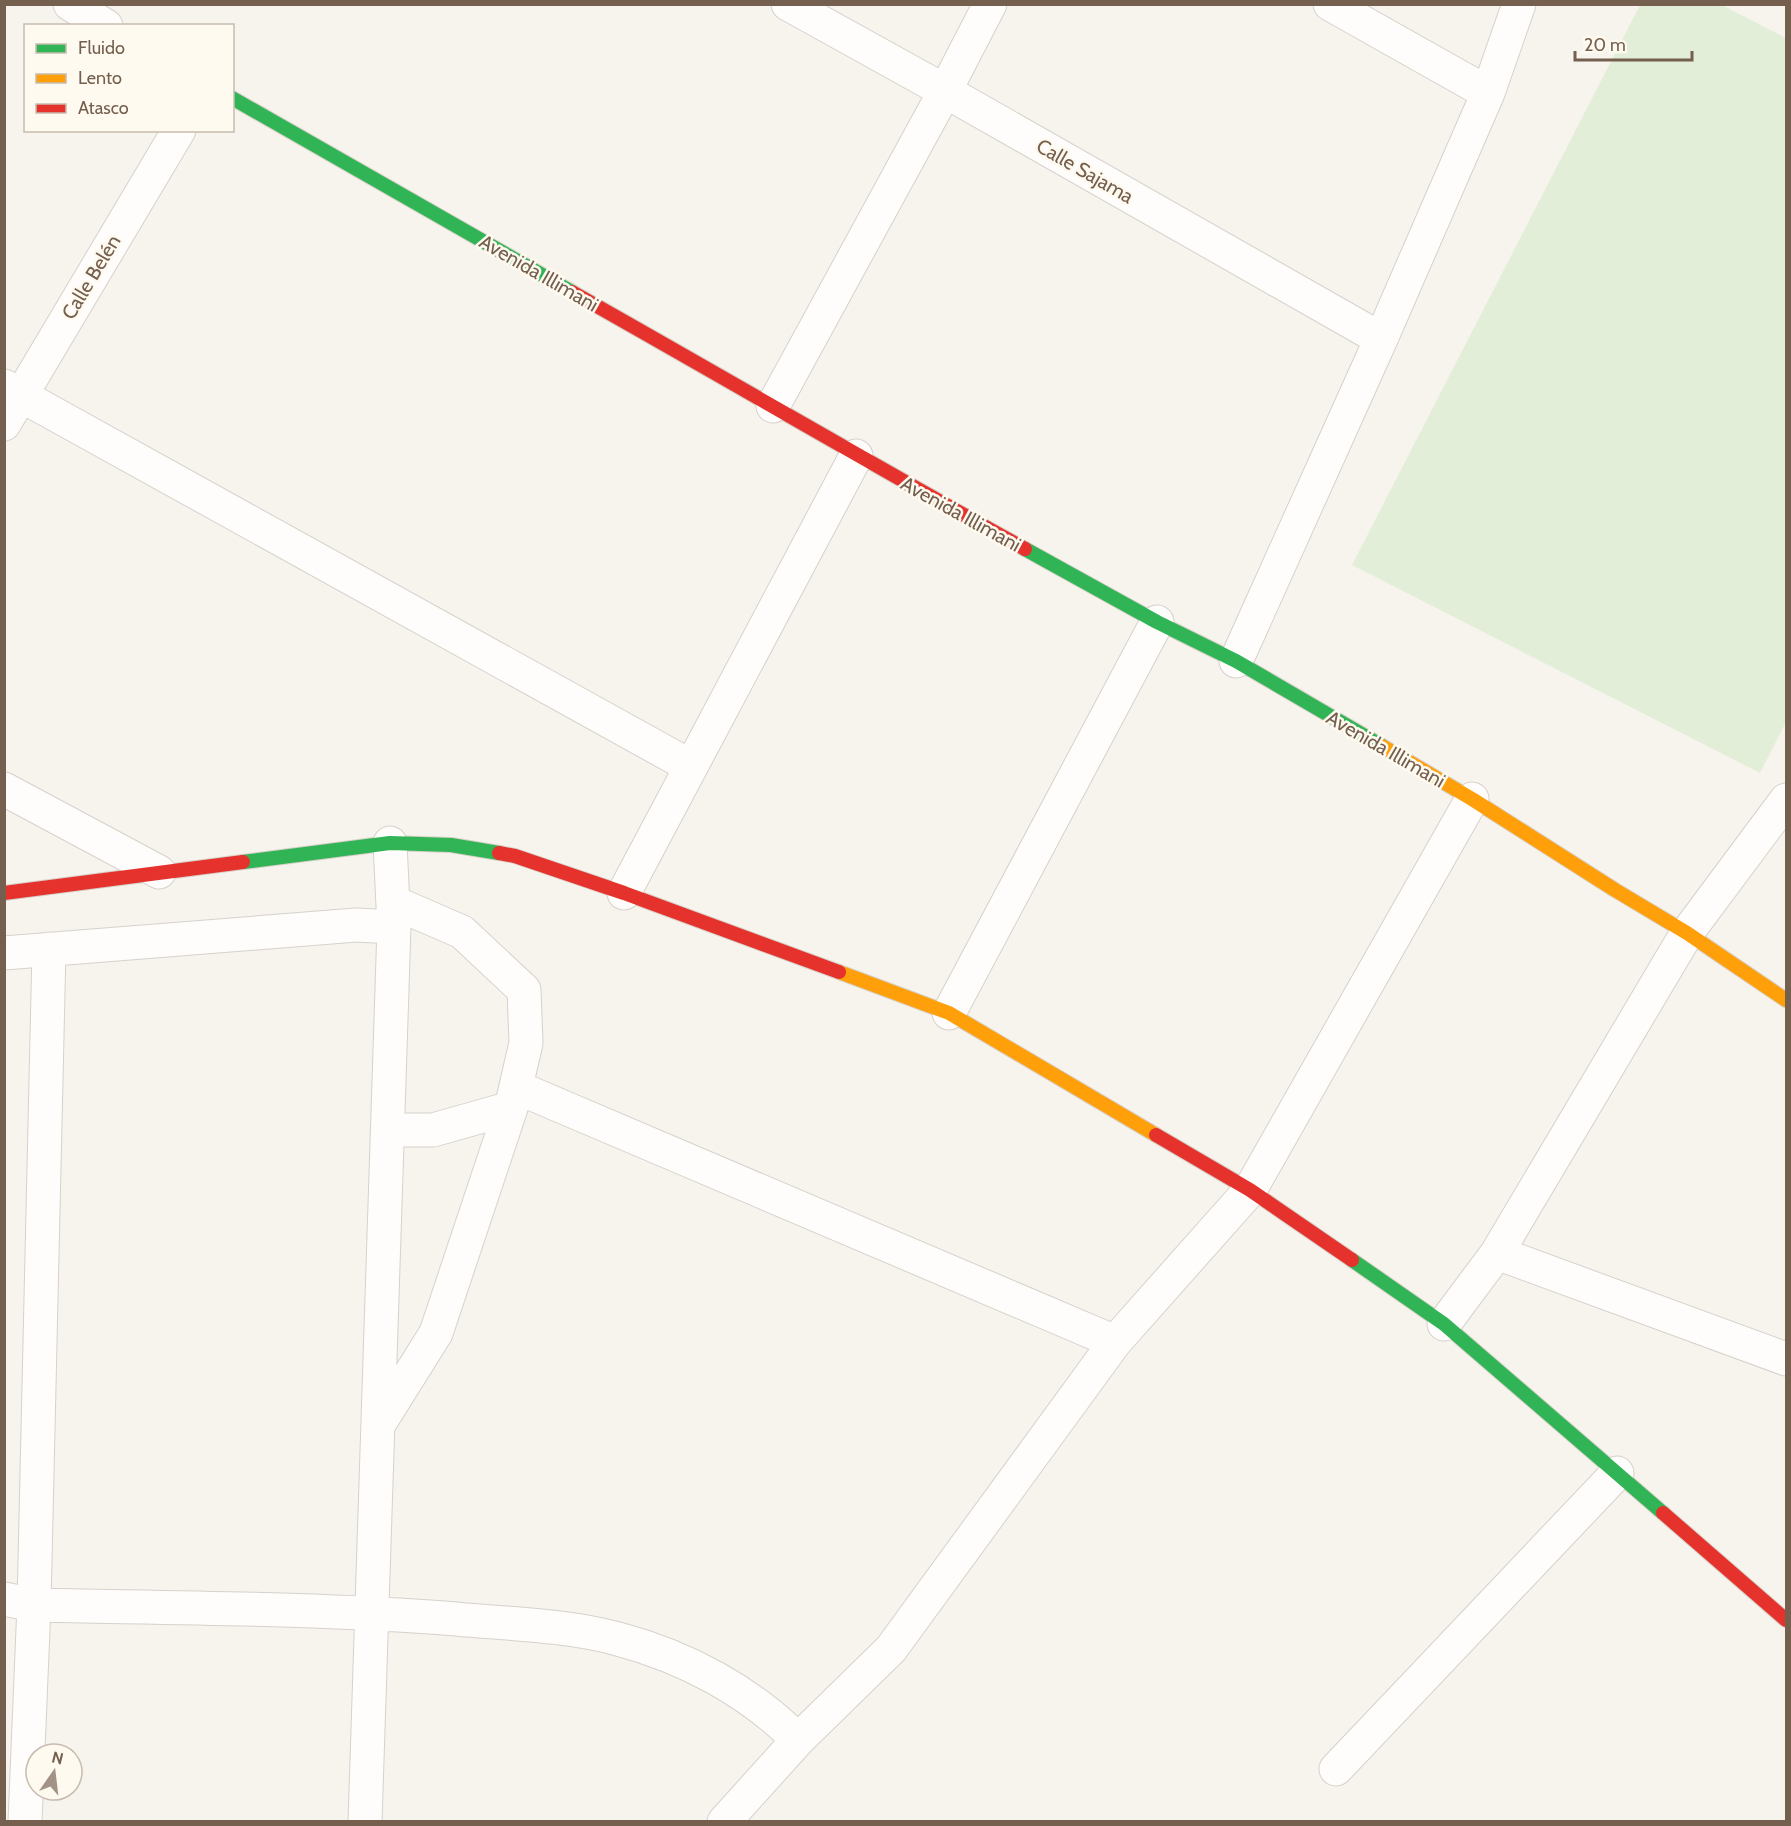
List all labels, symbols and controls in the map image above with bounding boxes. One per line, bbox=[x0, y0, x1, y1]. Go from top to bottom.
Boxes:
legend bbox=[24, 24, 234, 132]
scale bar bbox=[1575, 24, 1692, 62]
text: 20 m bbox=[1584, 34, 1626, 56]
text: Fluido bbox=[78, 37, 125, 59]
text: Lento bbox=[78, 67, 122, 89]
text: Atasco bbox=[78, 97, 129, 119]
street label: Calle Sajama bbox=[1032, 134, 1138, 209]
street label: Avenida Illimani bbox=[475, 229, 603, 317]
street label: Calle Belén bbox=[56, 230, 126, 324]
street label: Avenida Illimani bbox=[897, 471, 1025, 557]
street label: Avenida Illimani bbox=[1322, 705, 1450, 793]
north arrow bbox=[24, 1742, 84, 1802]
text: N bbox=[50, 1747, 65, 1769]

